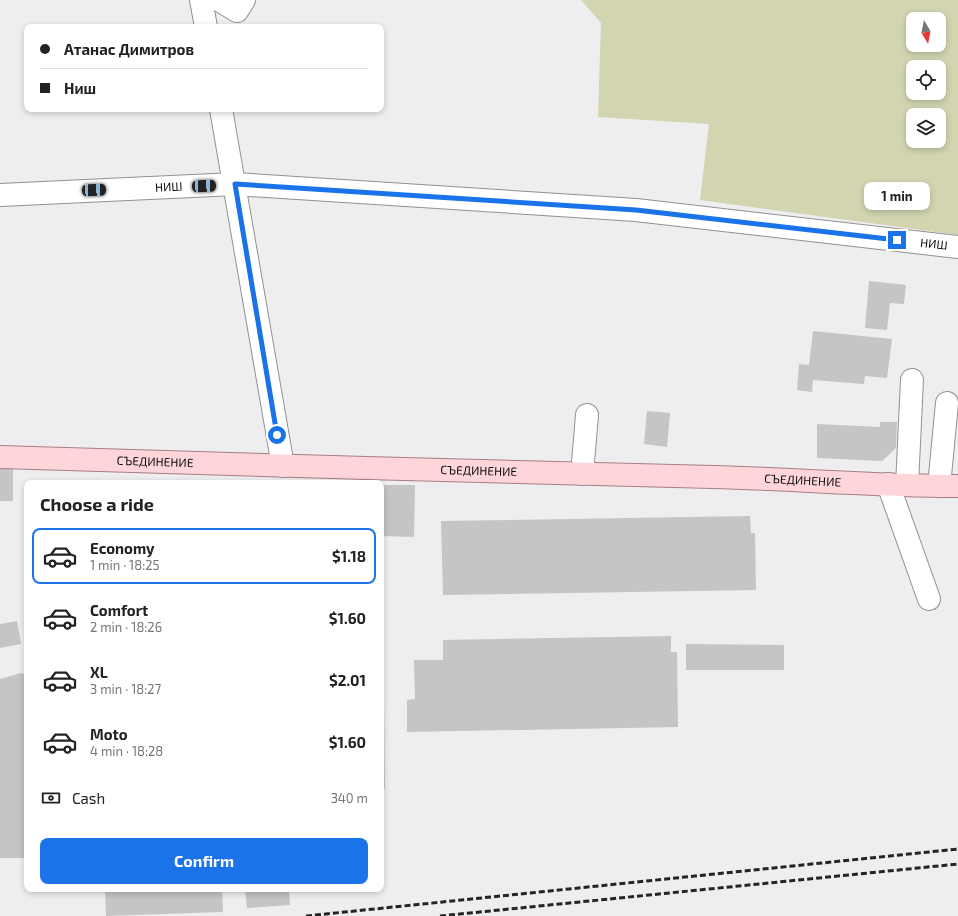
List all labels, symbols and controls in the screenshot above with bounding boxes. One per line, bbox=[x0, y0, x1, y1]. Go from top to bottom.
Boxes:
north arrow bbox=[906, 12, 946, 52]
map controls bbox=[906, 12, 946, 148]
text: Атанас Димитров bbox=[64, 40, 194, 58]
button: locate bbox=[906, 60, 946, 100]
text: Ниш bbox=[64, 79, 96, 97]
button: layers bbox=[906, 108, 946, 148]
street label: НИШ bbox=[155, 178, 183, 194]
car bbox=[192, 180, 216, 192]
callout: 1 min bbox=[864, 182, 930, 210]
car bbox=[82, 184, 106, 196]
text: 1 min bbox=[881, 188, 913, 204]
route end bbox=[888, 231, 906, 249]
street label: НИШ bbox=[920, 235, 949, 252]
route start bbox=[268, 426, 286, 444]
street label: СЪЕДИНЕНИЕ bbox=[116, 453, 194, 469]
street label: СЪЕДИНЕНИЕ bbox=[440, 462, 518, 478]
street label: СЪЕДИНЕНИЕ bbox=[764, 471, 842, 489]
text: Choose a ride bbox=[40, 493, 154, 515]
icon: car bbox=[42, 538, 78, 574]
text: Economy bbox=[90, 539, 155, 557]
text: $1.18 bbox=[332, 547, 366, 565]
text: 1 min · 18:25 bbox=[90, 557, 160, 573]
icon: car bbox=[42, 600, 78, 636]
text: Comfort bbox=[90, 601, 148, 619]
text: $1.60 bbox=[329, 609, 366, 627]
text: 2 min · 18:26 bbox=[90, 619, 162, 635]
icon: car bbox=[42, 662, 78, 698]
text: XL bbox=[90, 663, 108, 681]
text: $2.01 bbox=[329, 671, 366, 689]
text: 3 min · 18:27 bbox=[90, 681, 161, 697]
icon: car bbox=[42, 724, 78, 760]
text: Moto bbox=[90, 725, 128, 743]
text: $1.60 bbox=[329, 733, 366, 751]
text: 4 min · 18:28 bbox=[90, 743, 163, 759]
icon: cash bbox=[40, 787, 62, 809]
text: Cash bbox=[72, 789, 105, 807]
text: 340 m bbox=[331, 790, 368, 806]
button: Confirm bbox=[40, 838, 368, 884]

